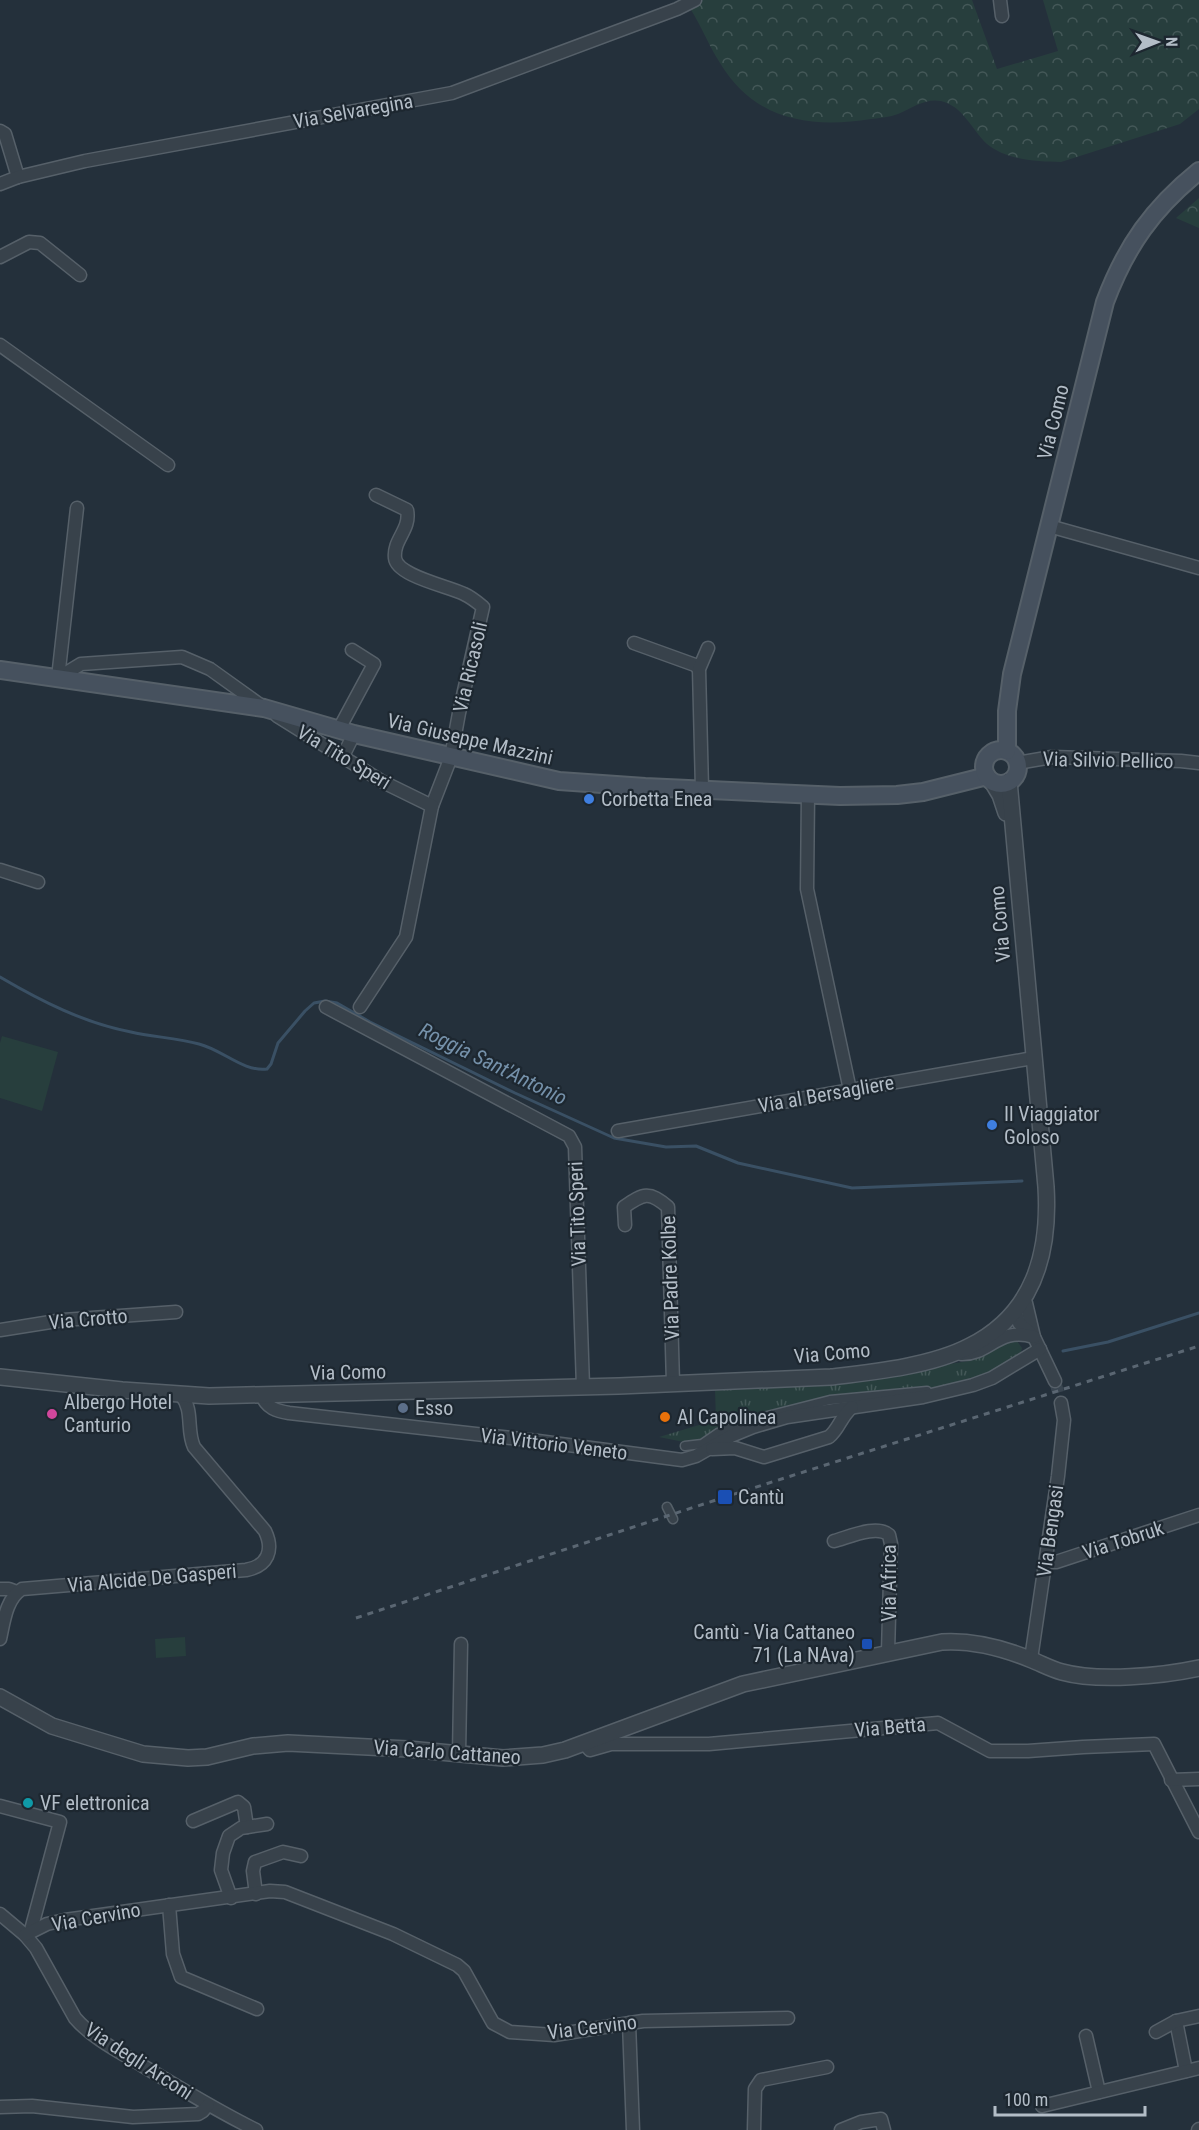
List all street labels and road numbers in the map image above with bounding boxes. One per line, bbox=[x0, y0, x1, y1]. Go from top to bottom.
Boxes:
street label: Via Selvaregina bbox=[291, 89, 415, 133]
street label: Via Como bbox=[1032, 382, 1074, 462]
street label: Via Ricasoli bbox=[448, 619, 492, 715]
street label: Via Giuseppe Mazzini bbox=[385, 708, 555, 770]
street label: Via Tito Speri bbox=[293, 720, 395, 794]
street label: Via Silvio Pellico bbox=[1042, 747, 1174, 773]
street label: Via Como bbox=[985, 885, 1015, 963]
street label: Via al Bersagliere bbox=[756, 1070, 896, 1118]
street label: Via Tito Speri bbox=[563, 1161, 591, 1267]
street label: Via Padre Kolbe bbox=[656, 1215, 684, 1341]
street label: Via Crotto bbox=[48, 1304, 128, 1334]
street label: Via Como bbox=[793, 1338, 871, 1368]
street label: Via Como bbox=[310, 1359, 386, 1385]
street label: Via Vittorio Veneto bbox=[479, 1423, 629, 1465]
street label: Via Bengasi bbox=[1032, 1483, 1068, 1579]
street label: Via Tobruk bbox=[1079, 1516, 1167, 1564]
street label: Via Africa bbox=[877, 1544, 901, 1622]
street label: Via Alcide De Gasperi bbox=[66, 1559, 238, 1597]
street label: Via Betta bbox=[853, 1712, 927, 1742]
street label: Via Carlo Cattaneo bbox=[373, 1735, 521, 1769]
street label: Via Cervino bbox=[50, 1897, 142, 1937]
street label: Via Cervino bbox=[546, 2010, 638, 2044]
street label: Via degli Arconi bbox=[81, 2017, 197, 2105]

